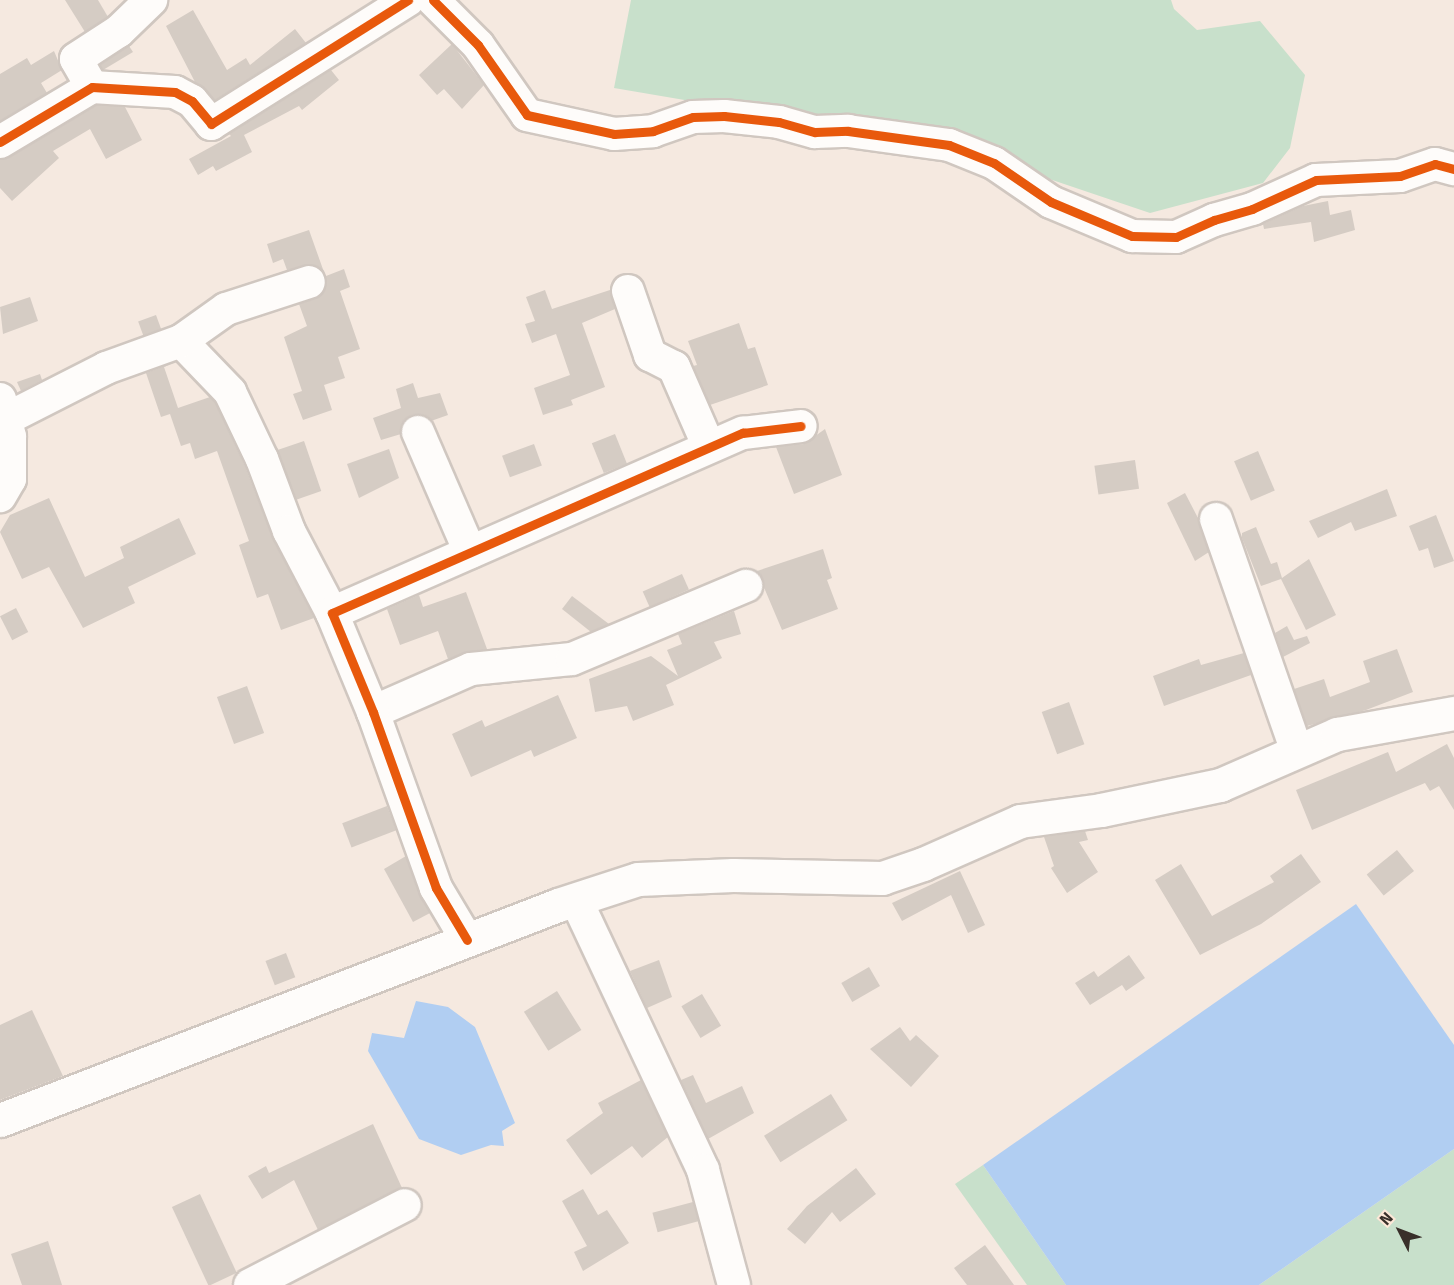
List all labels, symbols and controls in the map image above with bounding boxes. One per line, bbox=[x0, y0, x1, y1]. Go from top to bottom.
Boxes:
north arrow bbox=[1370, 1201, 1430, 1261]
text: N bbox=[1376, 1208, 1397, 1229]

